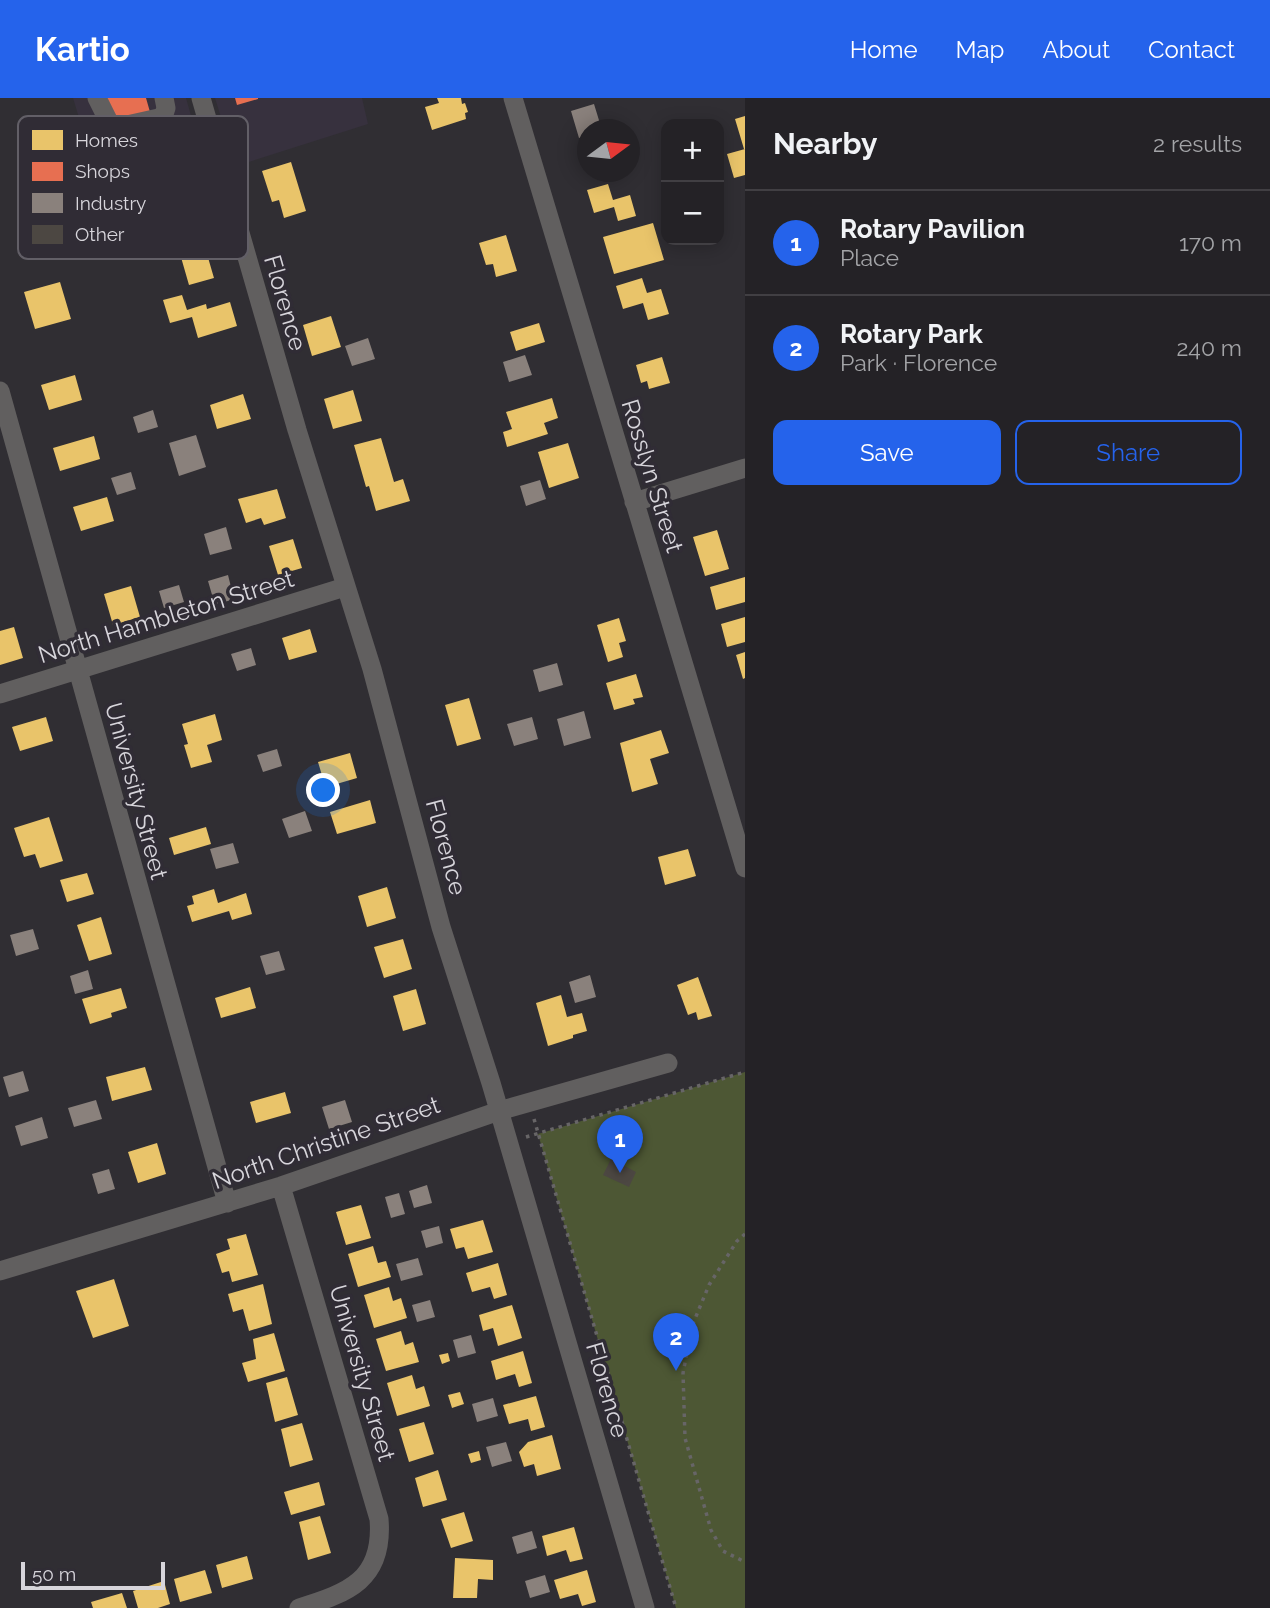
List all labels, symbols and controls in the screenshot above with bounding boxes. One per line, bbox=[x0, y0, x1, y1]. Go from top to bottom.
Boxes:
text: Kartio bbox=[35, 30, 130, 69]
text: Home bbox=[850, 35, 918, 64]
text: Map bbox=[956, 35, 1004, 64]
text: About bbox=[1042, 35, 1110, 64]
text: Contact bbox=[1148, 35, 1235, 64]
legend bbox=[18, 116, 248, 259]
north arrow bbox=[577, 119, 640, 182]
map controls bbox=[661, 119, 724, 245]
button: + bbox=[661, 119, 724, 182]
text: Nearby bbox=[773, 126, 877, 161]
text: Homes bbox=[75, 129, 138, 151]
text: 2 results bbox=[1153, 130, 1242, 157]
text: Shops bbox=[75, 160, 130, 182]
button: − bbox=[661, 182, 724, 245]
text: Industry bbox=[75, 192, 146, 214]
text: Rotary Pavilion bbox=[840, 214, 1025, 244]
text: Other bbox=[75, 223, 125, 245]
text: 1 bbox=[790, 229, 802, 256]
text: 170 m bbox=[1179, 229, 1242, 256]
text: Place bbox=[840, 244, 899, 271]
street label: Florence bbox=[258, 252, 313, 354]
text: Rotary Park bbox=[840, 319, 983, 349]
text: 2 bbox=[790, 334, 802, 361]
text: 240 m bbox=[1176, 334, 1242, 361]
text: Park · Florence bbox=[840, 349, 997, 376]
street label: Rosslyn Street bbox=[615, 396, 690, 556]
button: Save bbox=[773, 420, 1001, 485]
button: Share bbox=[1015, 420, 1242, 485]
street label: North Hambleton Street bbox=[34, 564, 297, 669]
street label: University Street bbox=[99, 699, 174, 883]
your location bbox=[306, 773, 340, 807]
street label: Florence bbox=[420, 796, 473, 898]
street label: North Christine Street bbox=[208, 1090, 444, 1195]
pin: 1 bbox=[597, 1115, 643, 1173]
street label: University Street bbox=[323, 1281, 401, 1464]
pin: 2 bbox=[653, 1313, 699, 1371]
street label: Florence bbox=[580, 1339, 635, 1441]
scale bar bbox=[21, 1559, 164, 1591]
text: 50 m bbox=[32, 1563, 76, 1585]

